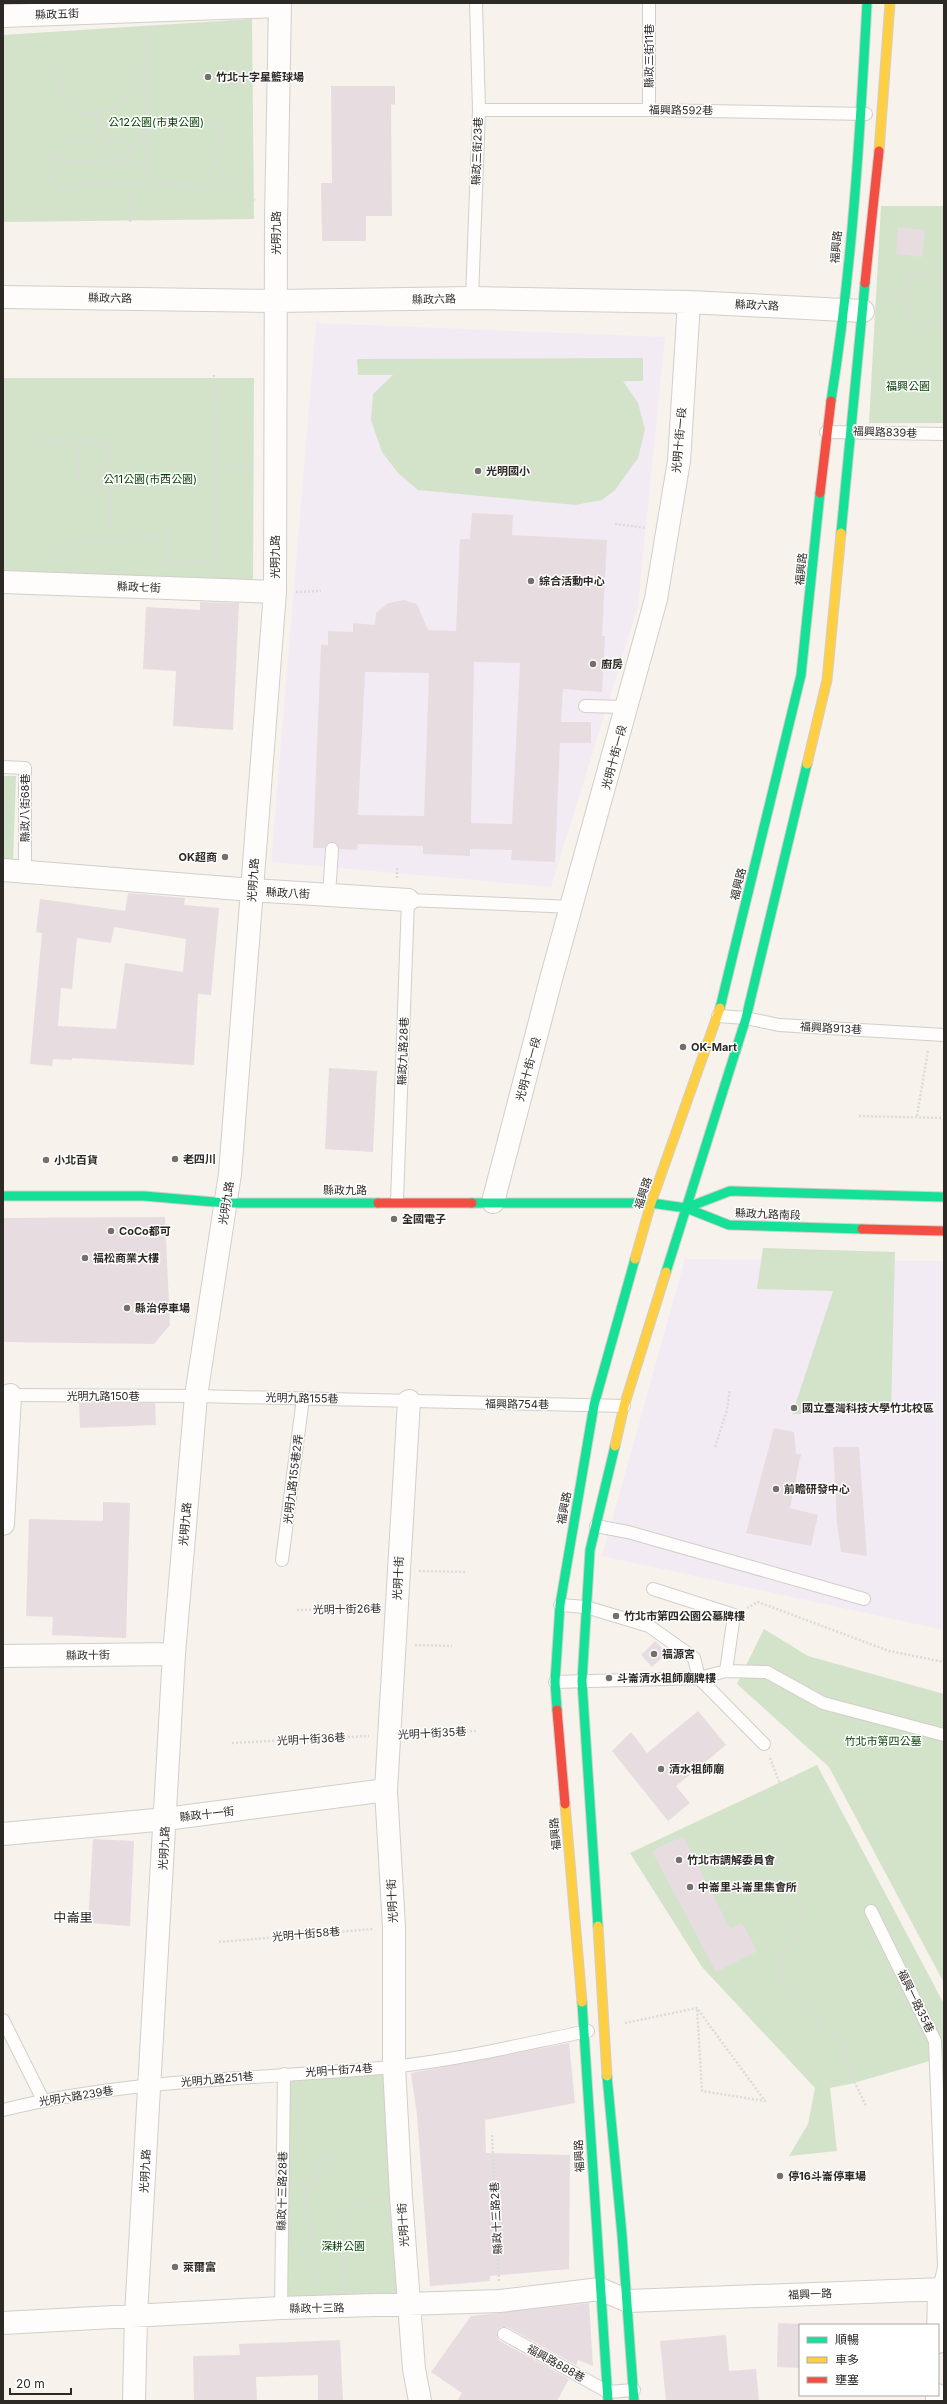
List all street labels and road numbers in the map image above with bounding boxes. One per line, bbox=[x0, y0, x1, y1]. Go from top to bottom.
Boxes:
street label: 縣政五街 bbox=[35, 6, 79, 22]
street label: 縣政三街11巷 bbox=[642, 24, 656, 88]
street label: 福興路592巷 bbox=[649, 102, 713, 118]
street label: 縣政三街23巷 bbox=[469, 117, 485, 185]
street label: 光明九路 bbox=[269, 211, 283, 255]
street label: 福興路 bbox=[828, 230, 844, 264]
street label: 縣政六路 bbox=[88, 291, 132, 305]
street label: 縣政六路 bbox=[412, 292, 456, 306]
street label: 縣政六路 bbox=[735, 297, 779, 313]
street label: 光明十街一段 bbox=[669, 407, 689, 473]
street label: 福興路839巷 bbox=[853, 424, 917, 440]
street label: 光明九路 bbox=[268, 535, 282, 579]
street label: 福興路 bbox=[792, 552, 810, 586]
street label: 縣政七街 bbox=[117, 579, 161, 595]
street label: 光明十街一段 bbox=[599, 723, 629, 791]
street label: 縣政八街68巷 bbox=[18, 774, 32, 842]
street label: 光明九路 bbox=[244, 858, 262, 902]
street label: 福興路 bbox=[727, 866, 749, 902]
street label: 縣政八街 bbox=[266, 885, 310, 901]
street label: 縣政九路28巷 bbox=[395, 1017, 411, 1085]
street label: 福興路913巷 bbox=[800, 1019, 862, 1037]
street label: 光明十街一段 bbox=[513, 1035, 543, 1103]
street label: 福興路 bbox=[631, 1175, 655, 1211]
street label: 光明九路 bbox=[216, 1180, 236, 1226]
street label: 縣政九路 bbox=[323, 1183, 367, 1197]
street label: 縣政九路南段 bbox=[735, 1206, 801, 1222]
street label: 光明九路150巷 bbox=[66, 1389, 140, 1403]
street label: 光明九路155巷 bbox=[265, 1390, 339, 1406]
street label: 福興路754巷 bbox=[485, 1396, 549, 1412]
street label: 光明九路155巷2弄 bbox=[281, 1433, 305, 1525]
street label: 福興路 bbox=[554, 1491, 574, 1525]
street label: 光明九路 bbox=[176, 1501, 194, 1547]
street label: 光明十街 bbox=[390, 1556, 406, 1600]
street label: 光明十街26巷 bbox=[313, 1601, 381, 1617]
street label: 縣政十街 bbox=[66, 1648, 110, 1662]
street label: 光明十街35巷 bbox=[397, 1724, 467, 1742]
street label: 光明十街36巷 bbox=[276, 1730, 346, 1748]
street label: 縣政十一街 bbox=[179, 1804, 235, 1824]
street label: 福興路 bbox=[547, 1817, 563, 1851]
street label: 光明九路 bbox=[156, 1826, 172, 1870]
street label: 光明十街 bbox=[384, 1879, 400, 1923]
street label: 光明十街58巷 bbox=[271, 1924, 341, 1944]
street label: 福興一路35巷 bbox=[895, 1967, 937, 2035]
street label: 光明十街74巷 bbox=[305, 2061, 373, 2079]
street label: 光明九路251巷 bbox=[180, 2069, 254, 2089]
street label: 光明六路239巷 bbox=[38, 2083, 114, 2109]
street label: 福興路 bbox=[571, 2139, 587, 2173]
street label: 光明九路 bbox=[137, 2149, 153, 2193]
street label: 縣政十三路28巷 bbox=[274, 2151, 290, 2231]
street label: 縣政十三路2巷 bbox=[487, 2181, 505, 2255]
street label: 光明十街 bbox=[394, 2203, 412, 2247]
street label: 福興一路 bbox=[788, 2286, 832, 2302]
street label: 縣政十三路 bbox=[289, 2301, 345, 2315]
street label: 福興路888巷 bbox=[524, 2341, 588, 2385]

